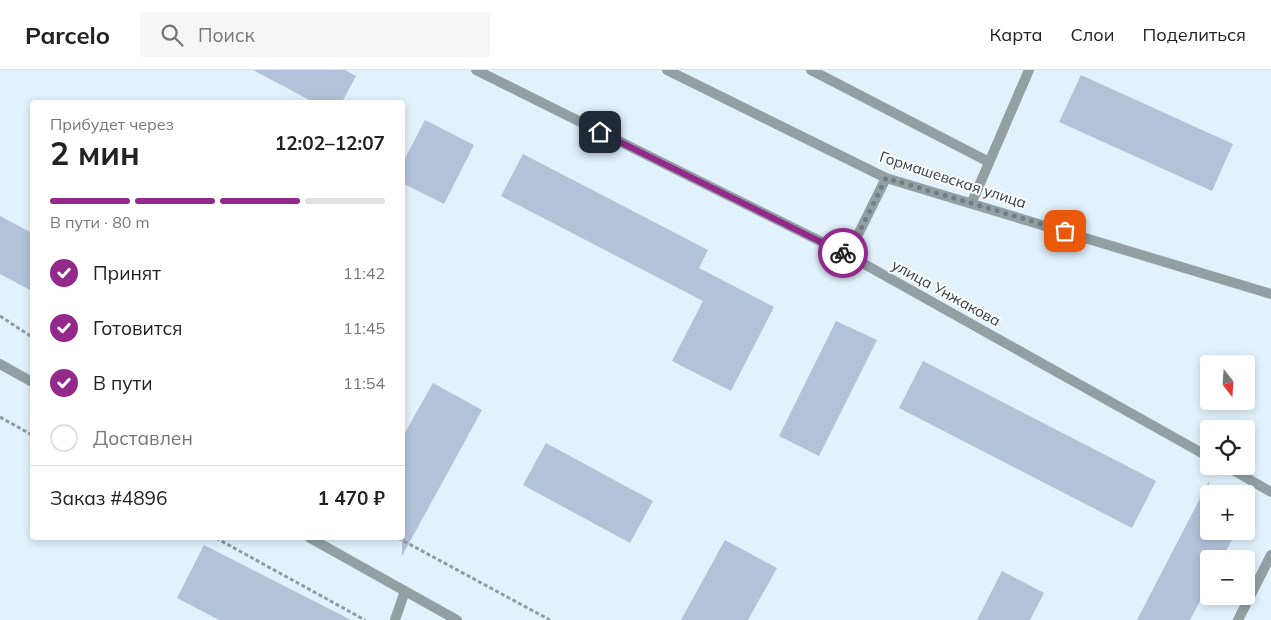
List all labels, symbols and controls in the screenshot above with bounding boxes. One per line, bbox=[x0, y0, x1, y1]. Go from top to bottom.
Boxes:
search box bbox=[140, 12, 490, 57]
text: Parcelo bbox=[25, 20, 110, 50]
icon: search bbox=[158, 21, 186, 49]
text: Поиск bbox=[198, 23, 255, 47]
text: Карта bbox=[990, 23, 1042, 46]
text: Слои bbox=[1070, 23, 1115, 46]
text: Поделиться bbox=[1143, 23, 1246, 46]
pin bbox=[579, 111, 621, 153]
text: Прибудет через bbox=[50, 114, 174, 134]
icon: home bbox=[586, 118, 614, 146]
text: 12:02–12:07 bbox=[275, 131, 385, 155]
text: 2 мин bbox=[50, 133, 140, 173]
street label: Гормашевская улица bbox=[877, 147, 1029, 212]
pin bbox=[1044, 210, 1086, 252]
text: В пути · 80 m bbox=[50, 212, 150, 232]
icon: bag bbox=[1051, 217, 1079, 245]
courier bbox=[818, 228, 868, 278]
icon: bike bbox=[829, 239, 857, 267]
street label: улица Унжакова bbox=[889, 255, 1004, 330]
icon: check bbox=[50, 259, 78, 287]
text: Принят bbox=[93, 261, 161, 285]
text: 11:42 bbox=[343, 263, 385, 283]
icon: check bbox=[50, 314, 78, 342]
text: Готовится bbox=[93, 316, 183, 340]
text: 11:45 bbox=[343, 318, 385, 338]
north arrow bbox=[1200, 355, 1255, 410]
map controls bbox=[1200, 355, 1255, 605]
icon: check bbox=[50, 369, 78, 397]
text: В пути bbox=[93, 371, 152, 395]
text: 11:54 bbox=[343, 373, 385, 393]
button: locate bbox=[1200, 420, 1255, 475]
text: Доставлен bbox=[93, 426, 193, 450]
button: + bbox=[1200, 485, 1255, 540]
text: Заказ #4896 bbox=[50, 486, 167, 510]
text: 1 470 ₽ bbox=[318, 486, 385, 510]
button: − bbox=[1200, 550, 1255, 605]

